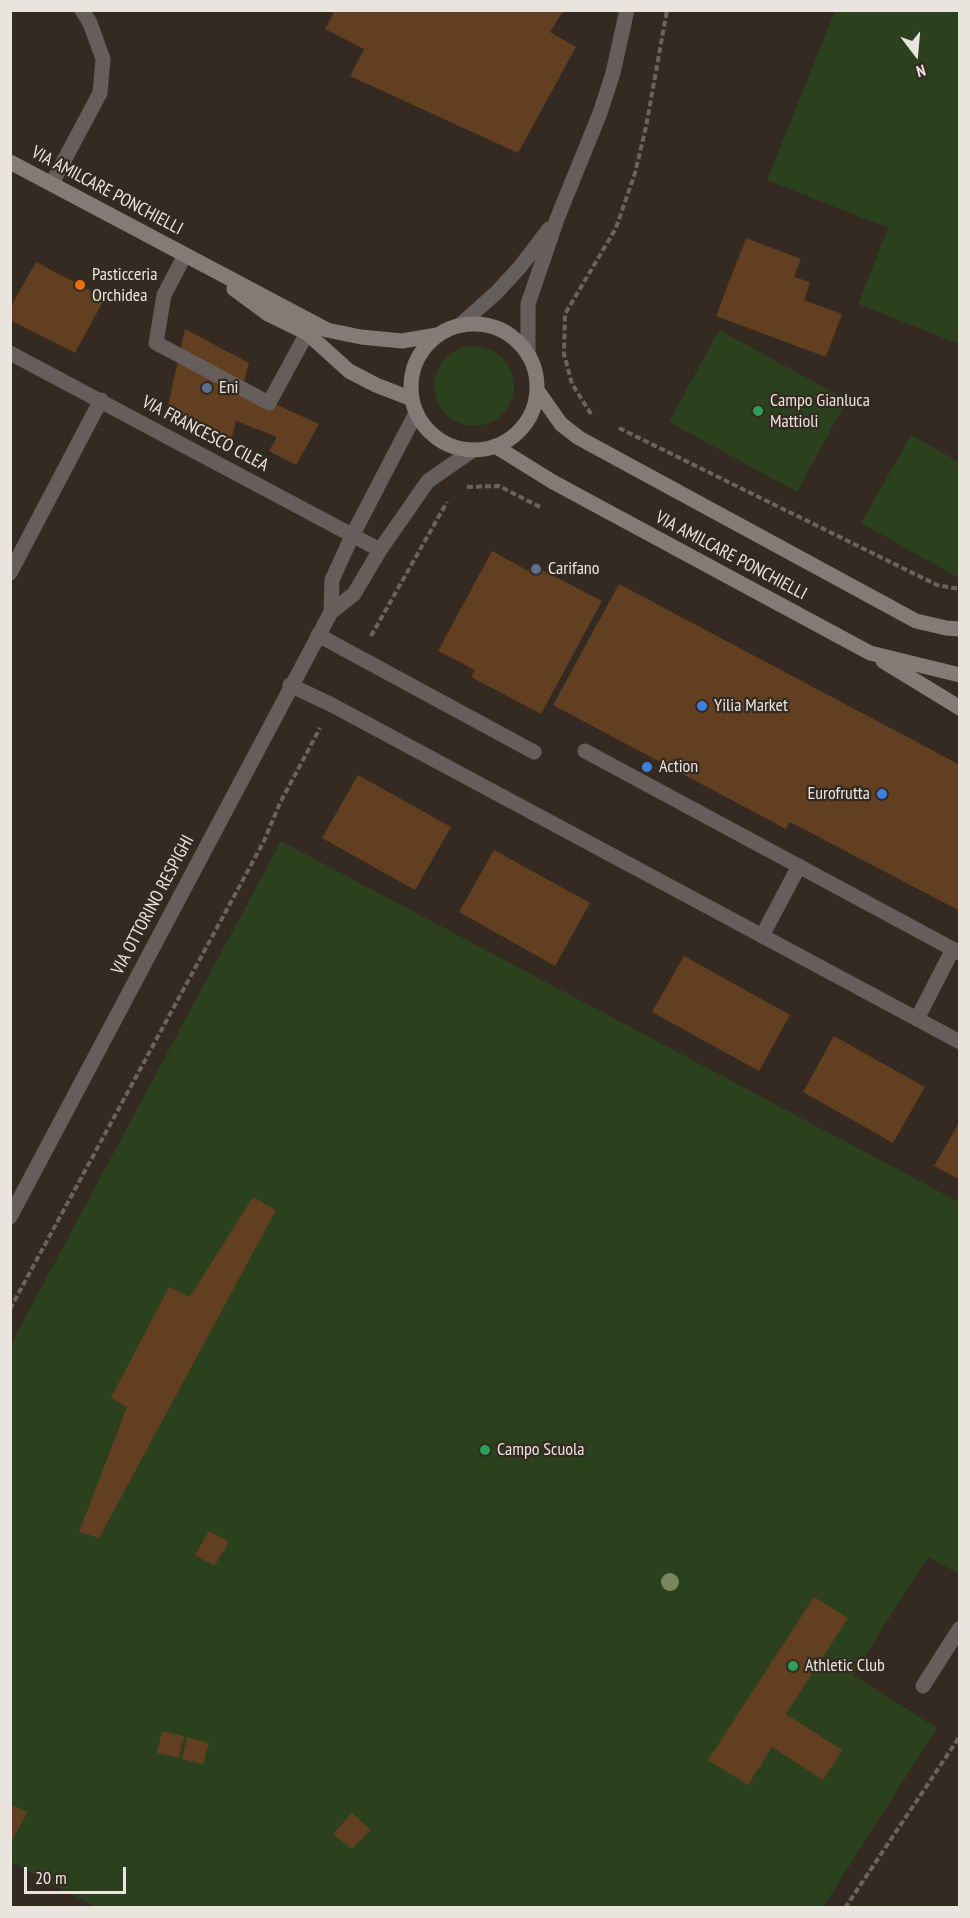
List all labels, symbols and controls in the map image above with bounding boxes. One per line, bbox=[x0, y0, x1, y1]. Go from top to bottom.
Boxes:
north arrow bbox=[886, 24, 946, 84]
text: N bbox=[914, 60, 928, 82]
street label: VIA AMILCARE PONCHIELLI bbox=[28, 142, 186, 240]
place label: Pasticceria Orchidea bbox=[92, 264, 157, 306]
marker: Pasticceria Orchidea bbox=[73, 278, 87, 292]
place label: Eni bbox=[219, 377, 239, 399]
marker: Eni bbox=[200, 381, 214, 395]
place label: Campo Gianluca Mattioli bbox=[770, 390, 870, 432]
street label: VIA FRANCESCO CILEA bbox=[138, 392, 272, 476]
marker: Campo Gianluca Mattioli bbox=[751, 404, 765, 418]
street label: VIA AMILCARE PONCHIELLI bbox=[652, 507, 810, 605]
place label: Carifano bbox=[548, 558, 600, 580]
marker: Carifano bbox=[529, 562, 543, 576]
place label: Yilia Market bbox=[714, 695, 788, 717]
marker: Yilia Market bbox=[695, 699, 709, 713]
place label: Action bbox=[659, 756, 698, 778]
marker: Action bbox=[640, 760, 654, 774]
place label: Eurofrutta bbox=[807, 783, 870, 805]
marker: Eurofrutta bbox=[875, 787, 889, 801]
street label: VIA OTTORINO RESPIGHI bbox=[107, 831, 199, 979]
place label: Campo Scuola bbox=[497, 1439, 584, 1461]
marker: Campo Scuola bbox=[478, 1443, 492, 1457]
place label: Athletic Club bbox=[805, 1655, 885, 1677]
marker: Athletic Club bbox=[786, 1659, 800, 1673]
scale bar bbox=[27, 1855, 129, 1893]
text: 20 m bbox=[35, 1866, 67, 1889]

